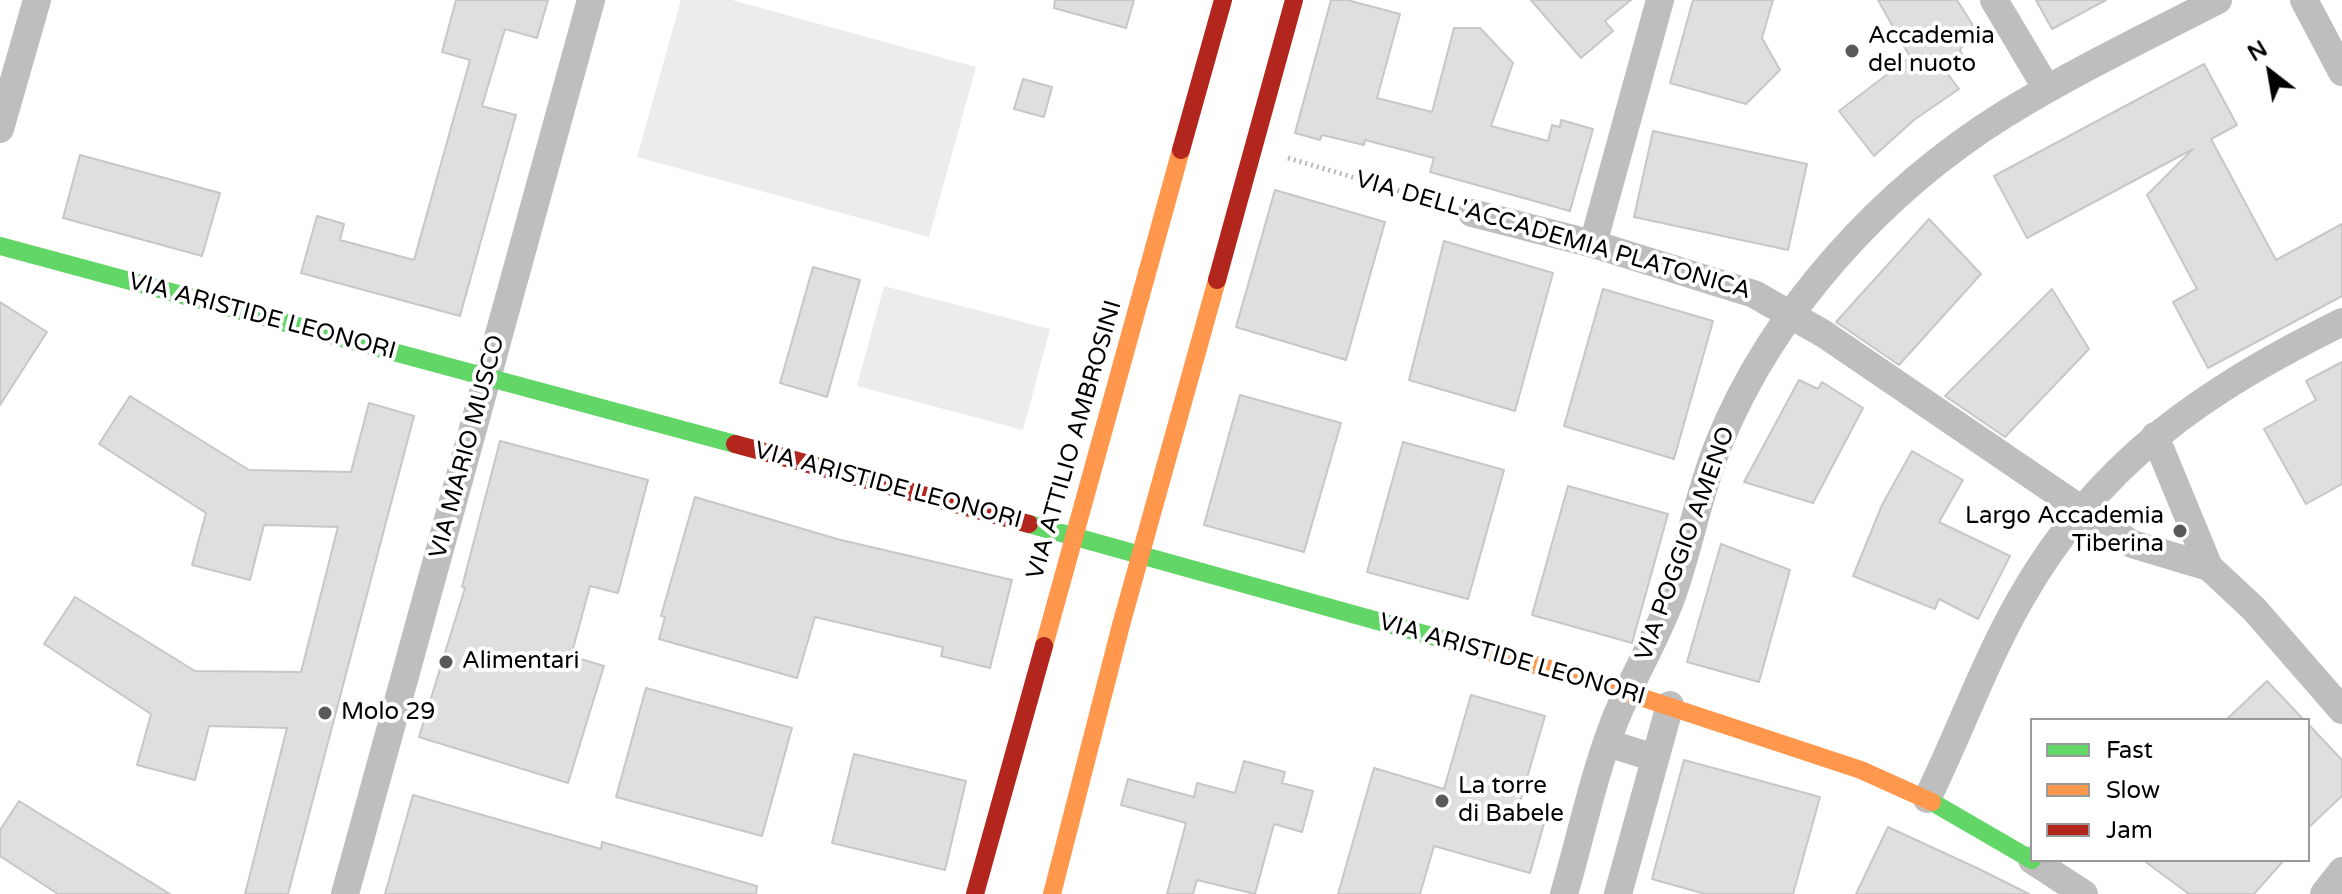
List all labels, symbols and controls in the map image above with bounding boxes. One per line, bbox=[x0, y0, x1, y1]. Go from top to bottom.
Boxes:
place label: Accademia del nuoto bbox=[1868, 23, 1995, 79]
north arrow bbox=[2230, 32, 2310, 112]
text: N bbox=[2243, 36, 2272, 67]
marker: Accademia del nuoto bbox=[1843, 42, 1861, 60]
street label: VIA DELL'ACCADEMIA PLATONICA bbox=[1352, 166, 1754, 306]
street label: VIA ARISTIDE LEONORI bbox=[125, 267, 399, 367]
street label: VIA ATTILIO AMBROSINI bbox=[1021, 297, 1129, 583]
street label: VIA MARIO MUSCO bbox=[424, 332, 512, 562]
street label: VIA POGGIO AMENO bbox=[1630, 423, 1742, 665]
street label: VIA ARISTIDE LEONORI bbox=[751, 436, 1025, 536]
place label: Largo Accademia Tiberina bbox=[1965, 503, 2164, 559]
marker: Largo Accademia Tiberina bbox=[2171, 522, 2189, 540]
street label: VIA ARISTIDE LEONORI bbox=[1376, 608, 1648, 712]
place label: Alimentari bbox=[462, 648, 579, 676]
marker: Alimentari bbox=[437, 653, 455, 671]
place label: Molo 29 bbox=[341, 699, 435, 727]
marker: Molo 29 bbox=[316, 704, 334, 722]
legend bbox=[2030, 718, 2310, 862]
text: Fast bbox=[2106, 736, 2153, 765]
place label: La torre di Babele bbox=[1458, 773, 1564, 829]
text: Slow bbox=[2106, 776, 2160, 805]
marker: La torre di Babele bbox=[1433, 792, 1451, 810]
text: Jam bbox=[2106, 816, 2153, 845]

